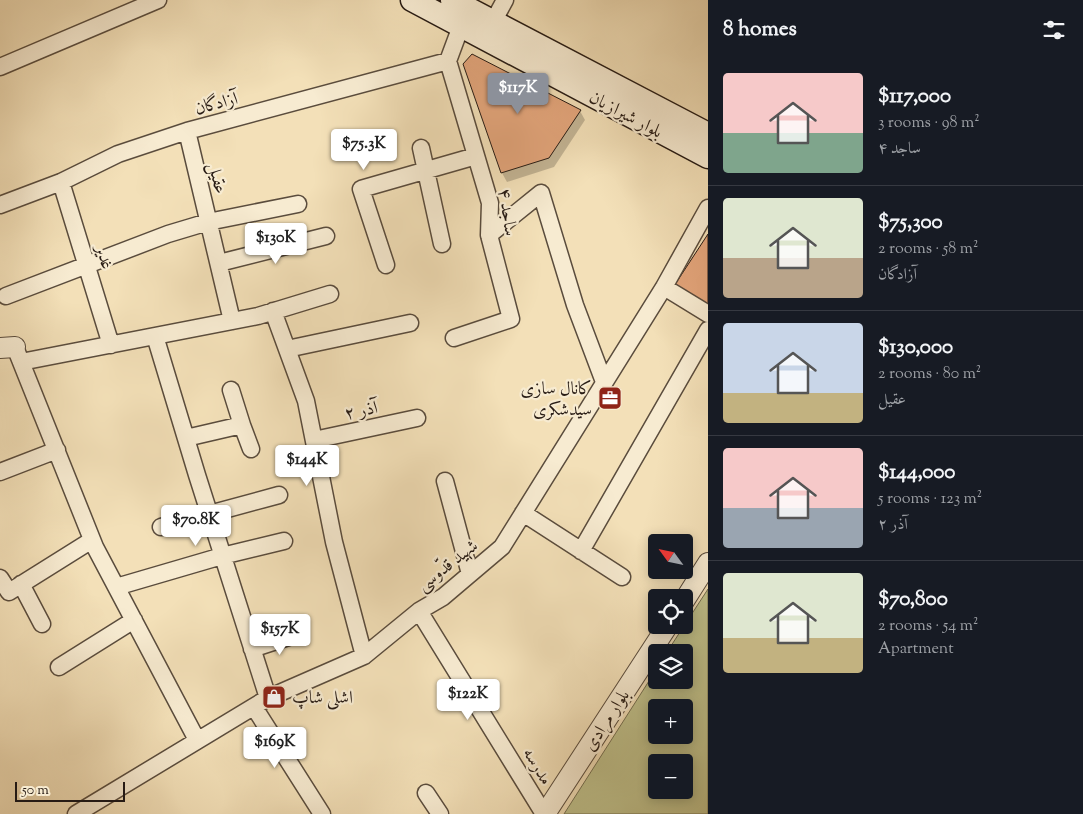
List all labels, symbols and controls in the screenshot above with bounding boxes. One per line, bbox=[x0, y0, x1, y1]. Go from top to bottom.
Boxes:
text: 8 homes bbox=[723, 15, 797, 45]
icon: filters bbox=[1040, 16, 1068, 44]
pin: $117K bbox=[483, 72, 553, 115]
text: $117K bbox=[498, 77, 538, 100]
text: $117,000 bbox=[878, 82, 951, 112]
street label: آزادگان bbox=[192, 86, 243, 123]
street label: بلوار شیرازیان bbox=[584, 86, 666, 146]
icon: home bbox=[763, 93, 823, 153]
text: 3 rooms · 98 m² bbox=[878, 112, 980, 135]
pin: $75.3K bbox=[323, 128, 405, 171]
text: $75.3K bbox=[342, 133, 386, 156]
text: ساجد ۴ bbox=[878, 138, 921, 161]
street label: عقیل bbox=[200, 160, 232, 197]
street label: ساجد ۴ bbox=[490, 187, 522, 238]
text: $75,300 bbox=[878, 208, 943, 238]
icon: home bbox=[763, 218, 823, 278]
pin: $130K bbox=[241, 222, 311, 265]
text: $130K bbox=[256, 227, 296, 250]
text: 2 rooms · 58 m² bbox=[878, 238, 978, 261]
street label: غدیر bbox=[87, 240, 119, 273]
text: آزادگان bbox=[878, 264, 917, 287]
text: $130,000 bbox=[878, 333, 953, 363]
icon: home bbox=[763, 343, 823, 403]
text: 2 rooms · 80 m² bbox=[878, 363, 981, 386]
place label: کانال سازی سیدشکری bbox=[521, 377, 592, 424]
office icon: کانال سازی سیدشکری bbox=[597, 385, 623, 411]
text: عقیل bbox=[878, 389, 906, 412]
street label: آذر ۲ bbox=[342, 395, 383, 428]
pin: $144K bbox=[272, 444, 342, 487]
text: $144K bbox=[286, 449, 328, 472]
text: $144,000 bbox=[878, 458, 955, 488]
icon: home bbox=[763, 468, 823, 528]
text: 5 rooms · 123 m² bbox=[878, 488, 982, 511]
pin: $70.8K bbox=[155, 504, 237, 547]
text: $70.8K bbox=[172, 509, 220, 532]
text: آذر ۲ bbox=[878, 514, 908, 537]
street label: شهید قدّوسی bbox=[411, 534, 484, 599]
north arrow bbox=[648, 534, 692, 579]
map controls bbox=[648, 534, 693, 799]
text: $70,800 bbox=[878, 585, 948, 615]
button: locate bbox=[648, 589, 693, 634]
icon: home bbox=[763, 593, 823, 653]
pin: $157K bbox=[245, 614, 315, 656]
text: 2 rooms · 54 m² bbox=[878, 615, 978, 638]
text: $157K bbox=[260, 618, 300, 641]
text: Apartment bbox=[878, 638, 954, 661]
button: layers bbox=[648, 644, 693, 689]
pin: $122K bbox=[433, 678, 503, 721]
text: $122K bbox=[448, 683, 488, 706]
shop icon: اشلی شاپ bbox=[261, 684, 287, 710]
street label: بلوار مرادی bbox=[578, 685, 637, 757]
place label: اشلی شاپ bbox=[292, 686, 353, 712]
button: + bbox=[648, 699, 693, 744]
pin: $169K bbox=[240, 726, 310, 769]
text: $169K bbox=[254, 731, 296, 754]
street label: مدرسه bbox=[515, 743, 558, 791]
button: − bbox=[648, 754, 693, 799]
scale bar bbox=[15, 779, 125, 802]
text: 50 m bbox=[22, 781, 49, 801]

